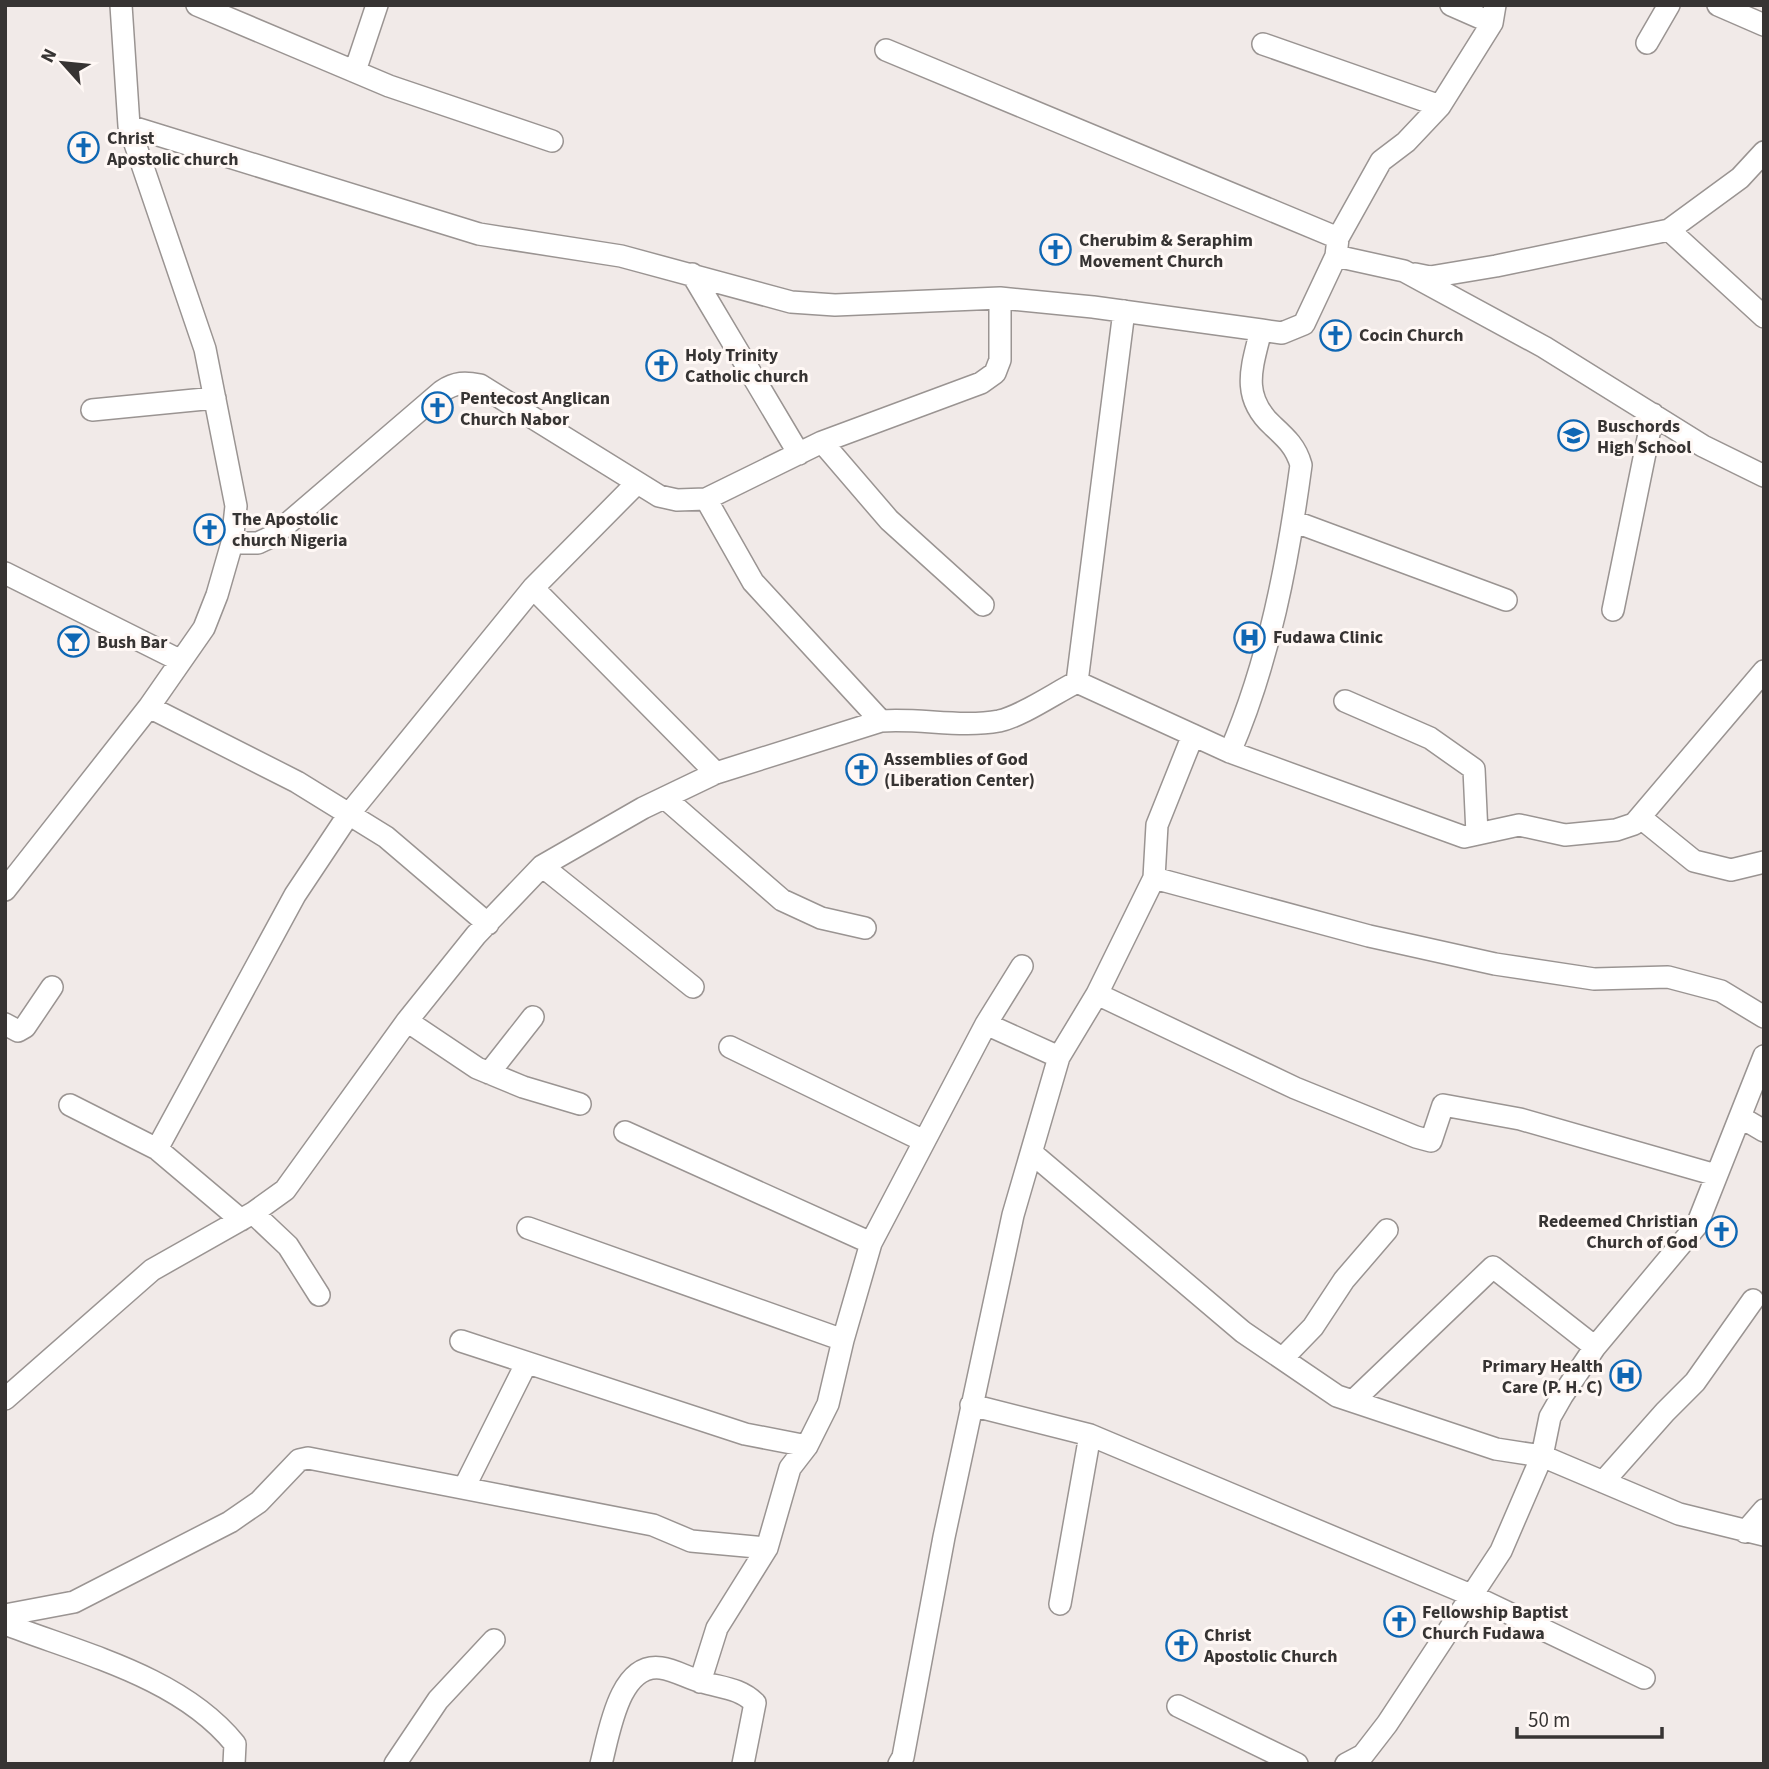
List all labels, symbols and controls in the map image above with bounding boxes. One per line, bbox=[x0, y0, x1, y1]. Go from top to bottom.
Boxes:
north arrow bbox=[28, 28, 98, 98]
text: N bbox=[34, 44, 64, 68]
place label: Christ Apostolic church bbox=[106, 126, 238, 172]
church icon: Christ Apostolic church bbox=[67, 131, 101, 165]
place label: Cherubim & Seraphim Movement Church bbox=[1079, 228, 1253, 274]
church icon: Cherubim & Seraphim Movement Church bbox=[1039, 233, 1073, 267]
church icon: Cocin Church bbox=[1319, 318, 1353, 352]
place label: Cocin Church bbox=[1359, 323, 1463, 348]
place label: Holy Trinity Catholic church bbox=[685, 343, 809, 389]
church icon: Holy Trinity Catholic church bbox=[645, 348, 679, 382]
place label: Pentecost Anglican Church Nabor bbox=[460, 386, 610, 432]
church icon: Pentecost Anglican Church Nabor bbox=[420, 391, 454, 425]
place label: Buschords High School bbox=[1597, 414, 1691, 460]
school or university icon: Buschords High School bbox=[1557, 419, 1591, 453]
place label: The Apostolic church Nigeria bbox=[232, 507, 347, 553]
church icon: The Apostolic church Nigeria bbox=[192, 512, 226, 546]
hospital icon: Fudawa Clinic bbox=[1233, 620, 1267, 654]
bar icon: Bush Bar bbox=[57, 625, 91, 659]
place label: Fudawa Clinic bbox=[1273, 625, 1384, 650]
place label: Bush Bar bbox=[97, 630, 168, 655]
place label: Assemblies of God (Liberation Center) bbox=[883, 747, 1035, 793]
church icon: Assemblies of God (Liberation Center) bbox=[844, 752, 878, 786]
place label: Redeemed Christian Church of God bbox=[1538, 1209, 1698, 1255]
church icon: Redeemed Christian Church of God bbox=[1704, 1214, 1738, 1248]
place label: Primary Health Care (P. H. C) bbox=[1482, 1354, 1603, 1400]
hospital icon: Primary Health Care (P. H. C) bbox=[1609, 1359, 1643, 1393]
place label: Fellowship Baptist Church Fudawa bbox=[1422, 1600, 1568, 1646]
church icon: Fellowship Baptist Church Fudawa bbox=[1382, 1605, 1416, 1639]
place label: Christ Apostolic Church bbox=[1203, 1623, 1338, 1669]
church icon: Christ Apostolic Church bbox=[1164, 1628, 1198, 1662]
scale bar bbox=[1517, 1696, 1662, 1740]
text: 50 m bbox=[1528, 1705, 1570, 1735]

